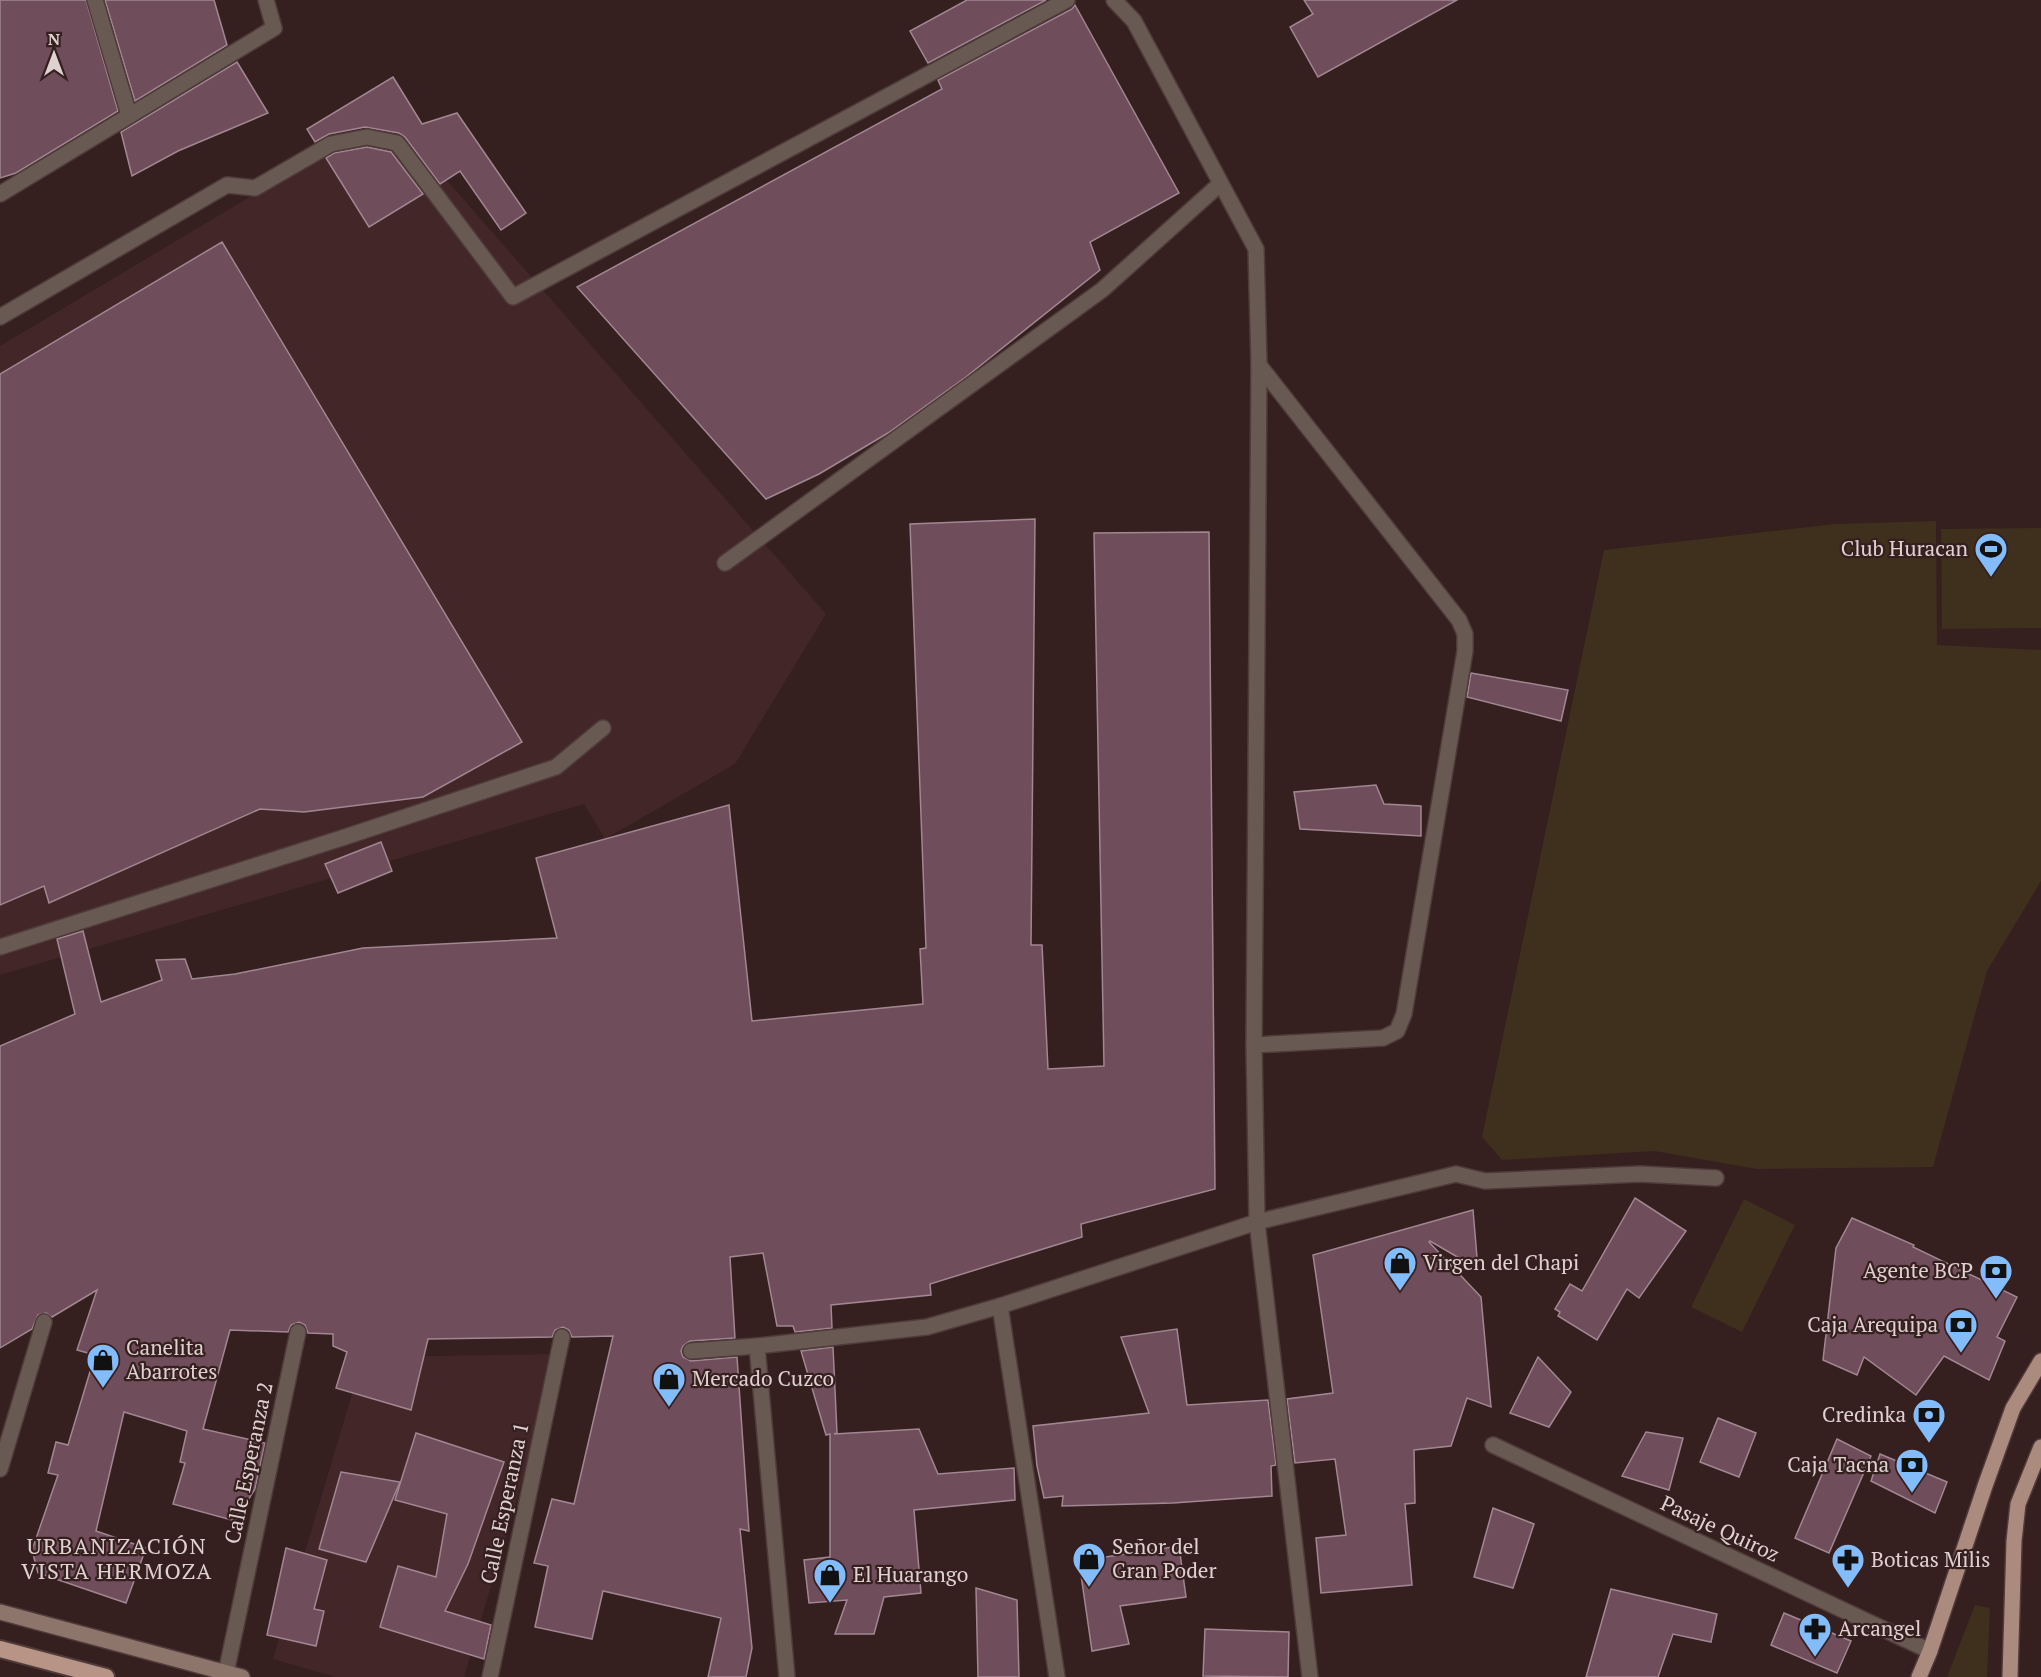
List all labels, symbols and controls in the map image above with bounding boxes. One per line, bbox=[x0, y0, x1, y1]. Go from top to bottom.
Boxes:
north arrow bbox=[24, 24, 84, 84]
text: N bbox=[48, 28, 60, 50]
sports icon: Club Huracan bbox=[1973, 531, 2009, 578]
place label: Club Huracan bbox=[1841, 534, 1969, 562]
shop icon: Virgen del Chapi bbox=[1382, 1245, 1418, 1292]
place label: Virgen del Chapi bbox=[1423, 1248, 1579, 1276]
bank icon: Agente BCP bbox=[1978, 1253, 2014, 1300]
place label: Agente BCP bbox=[1863, 1256, 1973, 1284]
bank icon: Caja Arequipa bbox=[1943, 1307, 1979, 1354]
place label: Caja Arequipa bbox=[1807, 1310, 1938, 1338]
place label: Canelita Abarrotes bbox=[126, 1333, 217, 1385]
shop icon: Canelita Abarrotes bbox=[85, 1342, 121, 1389]
shop icon: Mercado Cuzco bbox=[651, 1361, 687, 1408]
place label: Mercado Cuzco bbox=[692, 1364, 834, 1392]
street label: Calle Esperanza 2 bbox=[217, 1379, 279, 1546]
bank icon: Credinka bbox=[1911, 1397, 1947, 1444]
place label: Credinka bbox=[1822, 1400, 1906, 1428]
street label: Calle Esperanza 1 bbox=[473, 1419, 535, 1586]
bank icon: Caja Tacna bbox=[1894, 1447, 1930, 1494]
place label: Caja Tacna bbox=[1787, 1450, 1889, 1478]
street label: Pasaje Quiroz bbox=[1656, 1488, 1784, 1568]
district label: URBANIZACIÓN VISTA HERMOZA bbox=[21, 1531, 213, 1585]
place label: Señor del Gran Poder bbox=[1112, 1532, 1216, 1584]
shop icon: Señor del Gran Poder bbox=[1071, 1541, 1107, 1588]
pharmacy icon: Boticas Milis bbox=[1830, 1542, 1866, 1589]
place label: Boticas Milis bbox=[1871, 1545, 1990, 1573]
shop icon: El Huarango bbox=[812, 1557, 848, 1604]
place label: El Huarango bbox=[853, 1560, 968, 1588]
pharmacy icon: Arcangel bbox=[1797, 1611, 1833, 1658]
place label: Arcangel bbox=[1838, 1614, 1921, 1642]

